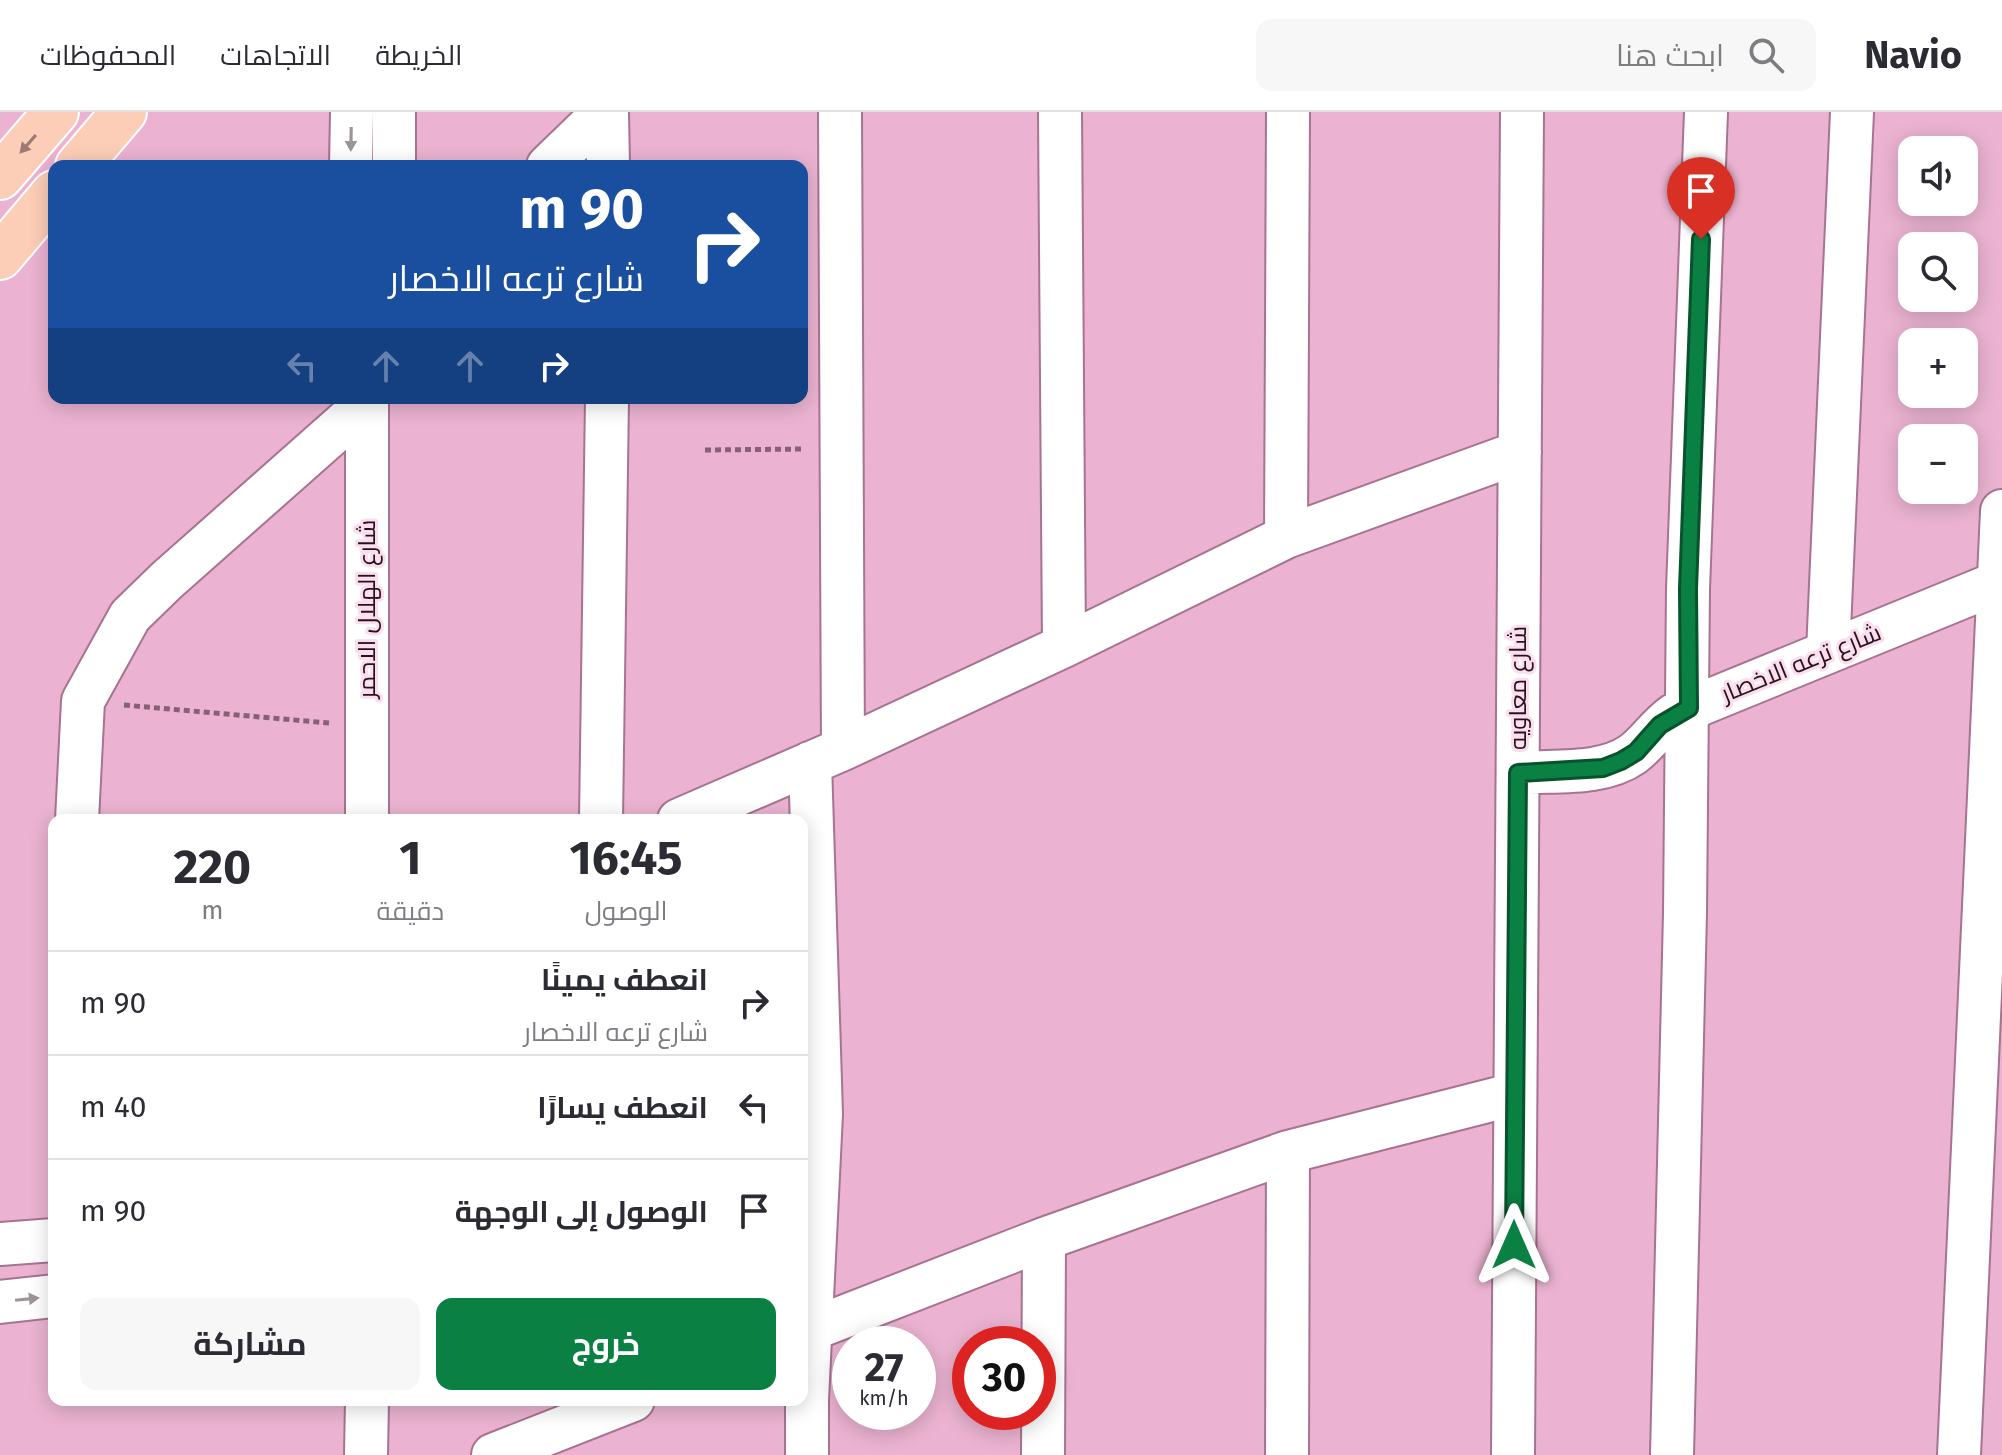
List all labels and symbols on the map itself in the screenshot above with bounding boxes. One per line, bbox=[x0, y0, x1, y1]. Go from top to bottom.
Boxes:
one-way arrow bbox=[345, 127, 358, 152]
one-way arrow bbox=[20, 134, 37, 154]
pin bbox=[1667, 157, 1735, 239]
street label: شارع الهلال الاحمر bbox=[353, 520, 383, 700]
street label: شارع ترعه الاخصار bbox=[1715, 618, 1886, 710]
street label: شارع معاويه bbox=[1504, 626, 1534, 750]
position arrow bbox=[1472, 1203, 1556, 1287]
one-way arrow bbox=[15, 1292, 40, 1305]
speed limit sign: 30 bbox=[952, 1326, 1056, 1430]

